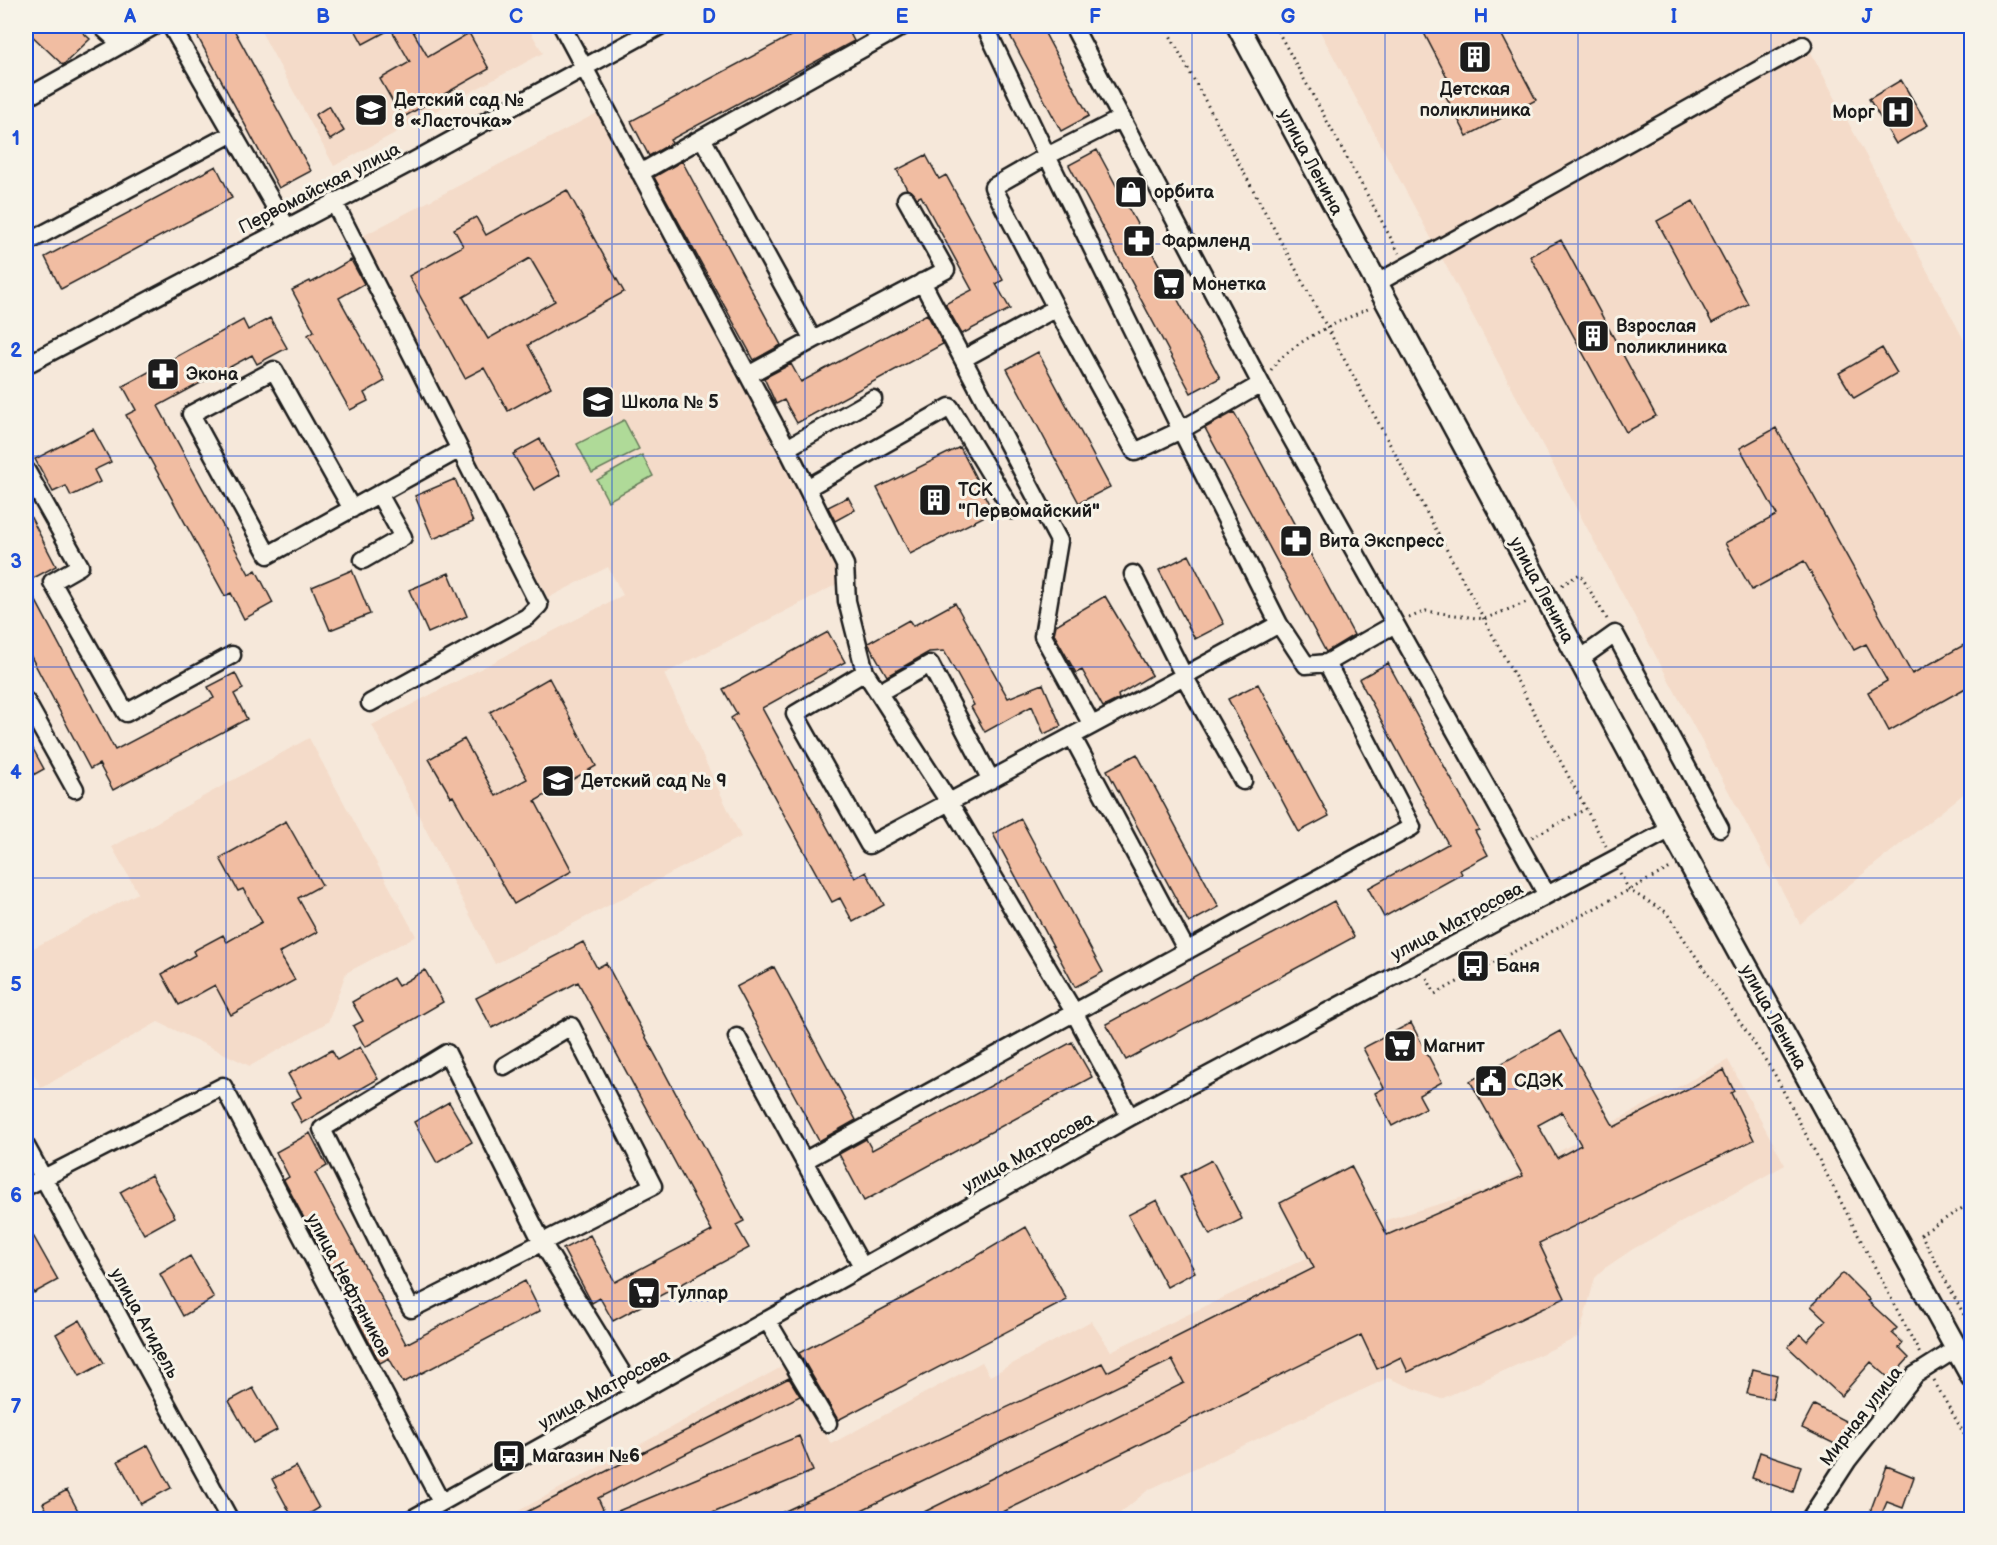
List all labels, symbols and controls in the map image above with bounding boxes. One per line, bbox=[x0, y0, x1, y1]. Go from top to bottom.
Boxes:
text: A bbox=[123, 5, 137, 29]
text: B bbox=[316, 5, 330, 29]
text: C bbox=[509, 5, 523, 29]
text: D bbox=[702, 5, 716, 29]
text: E bbox=[896, 5, 909, 29]
text: F bbox=[1089, 5, 1101, 29]
text: G bbox=[1281, 5, 1296, 29]
text: H bbox=[1474, 5, 1488, 29]
text: I bbox=[1671, 5, 1677, 29]
text: J bbox=[1862, 5, 1874, 29]
building icon: Детская поликлиника bbox=[1457, 39, 1493, 75]
place label: Детская поликлиника bbox=[1419, 79, 1531, 121]
place label: Детский сад № 8 «Ласточка» bbox=[394, 90, 524, 132]
school or university icon: Детский сад № 8 «Ласточка» bbox=[353, 92, 389, 128]
hospital icon: Морг bbox=[1880, 94, 1916, 130]
place label: Морг bbox=[1832, 102, 1875, 123]
street label: улица Ленина bbox=[1274, 106, 1348, 219]
text: 1 bbox=[12, 127, 20, 151]
street label: Первомайская улица bbox=[235, 138, 404, 238]
shop icon: орбита bbox=[1113, 174, 1149, 210]
place label: орбита bbox=[1154, 182, 1214, 203]
pharmacy icon: Фармленд bbox=[1121, 223, 1157, 259]
place label: Фармленд bbox=[1162, 231, 1250, 252]
supermarket icon: Монетка bbox=[1151, 266, 1187, 302]
place label: Монетка bbox=[1192, 274, 1266, 295]
place label: Взрослая поликлиника bbox=[1616, 316, 1728, 358]
building icon: Взрослая поликлиника bbox=[1575, 318, 1611, 354]
text: 2 bbox=[10, 339, 22, 363]
pharmacy icon: Экона bbox=[145, 356, 181, 392]
place label: Экона bbox=[186, 364, 239, 385]
school or university icon: Школа № 5 bbox=[580, 384, 616, 420]
place label: Школа № 5 bbox=[621, 392, 719, 413]
place label: ТСК "Первомайский" bbox=[958, 480, 1100, 522]
building icon: ТСК "Первомайский" bbox=[917, 482, 953, 518]
pharmacy icon: Вита Экспресс bbox=[1278, 523, 1314, 559]
place label: Вита Экспресс bbox=[1319, 531, 1444, 552]
street label: улица Ленина bbox=[1505, 534, 1579, 647]
text: 3 bbox=[10, 550, 22, 574]
text: 4 bbox=[10, 761, 22, 785]
school or university icon: Детский сад № 9 bbox=[540, 763, 576, 799]
place label: Детский сад № 9 bbox=[581, 771, 727, 792]
street label: улица Матросова bbox=[1388, 878, 1527, 965]
bus stop icon: Баня bbox=[1455, 948, 1491, 984]
place label: Баня bbox=[1496, 956, 1540, 977]
street label: улица Ленина bbox=[1736, 961, 1811, 1074]
text: 5 bbox=[10, 973, 22, 997]
supermarket icon: Магнит bbox=[1382, 1028, 1418, 1064]
place label: Магнит bbox=[1423, 1036, 1485, 1057]
public building icon: СДЭК bbox=[1473, 1063, 1509, 1099]
place label: СДЭК bbox=[1514, 1071, 1564, 1092]
street label: улица Матросова bbox=[959, 1108, 1098, 1197]
text: 6 bbox=[10, 1184, 22, 1208]
street label: улица Нефтяников bbox=[302, 1210, 396, 1361]
street label: улица Агидель bbox=[106, 1264, 184, 1382]
supermarket icon: Тулпар bbox=[626, 1275, 662, 1311]
place label: Тулпар bbox=[667, 1283, 728, 1304]
street label: улица Матросова bbox=[535, 1345, 674, 1434]
street label: Мирная улица bbox=[1816, 1362, 1907, 1470]
text: 7 bbox=[10, 1395, 22, 1419]
bus stop icon: Магазин №6 bbox=[491, 1438, 527, 1474]
place label: Магазин №6 bbox=[532, 1446, 640, 1467]

